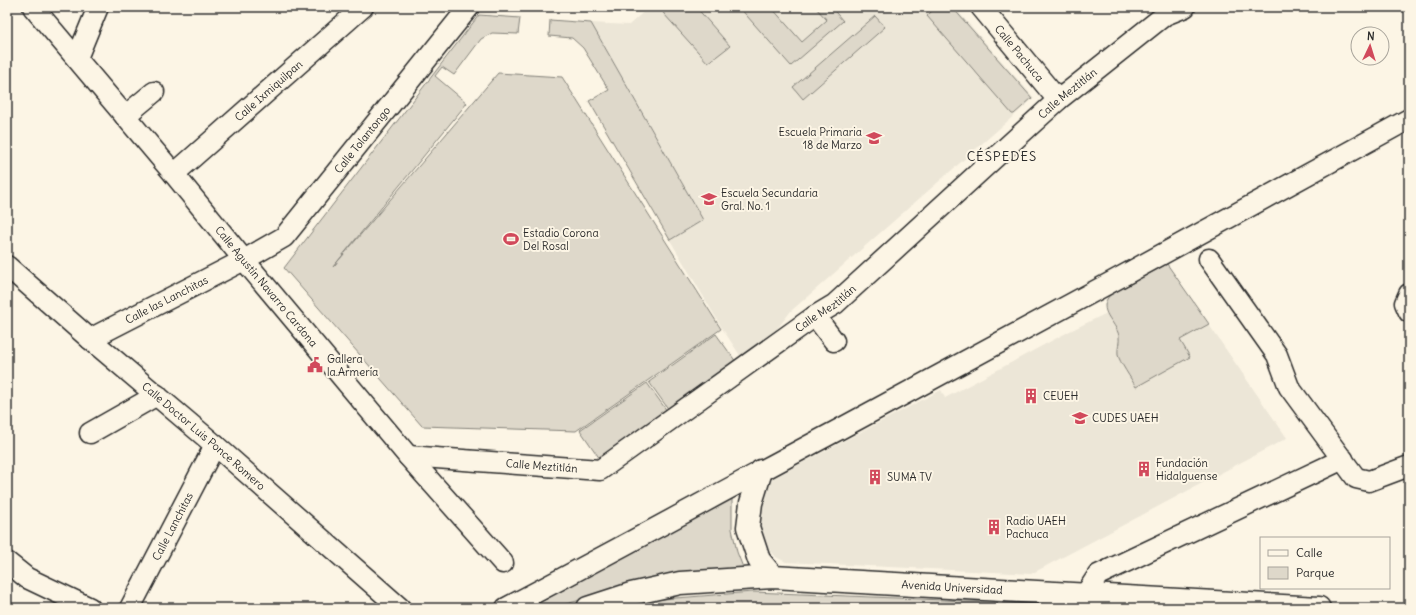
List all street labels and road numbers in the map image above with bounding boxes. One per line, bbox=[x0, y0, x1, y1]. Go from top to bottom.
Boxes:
street label: Calle Pachuca bbox=[992, 22, 1047, 84]
street label: Calle Ixmiquilpan bbox=[232, 57, 305, 124]
street label: Calle Meztitlán bbox=[1035, 65, 1100, 122]
street label: Calle Tolantongo bbox=[331, 104, 393, 176]
street label: Calle Agustín Navarro Cardona bbox=[212, 223, 321, 350]
street label: Calle las Lanchitas bbox=[123, 273, 210, 327]
street label: Calle Meztitlán bbox=[792, 281, 859, 335]
street label: Calle Doctor Luis Ponce Romero bbox=[139, 379, 268, 493]
street label: Calle Meztitlán bbox=[505, 456, 578, 475]
street label: Calle Lanchitas bbox=[149, 490, 196, 563]
street label: Avenida Universidad bbox=[901, 577, 1004, 597]

